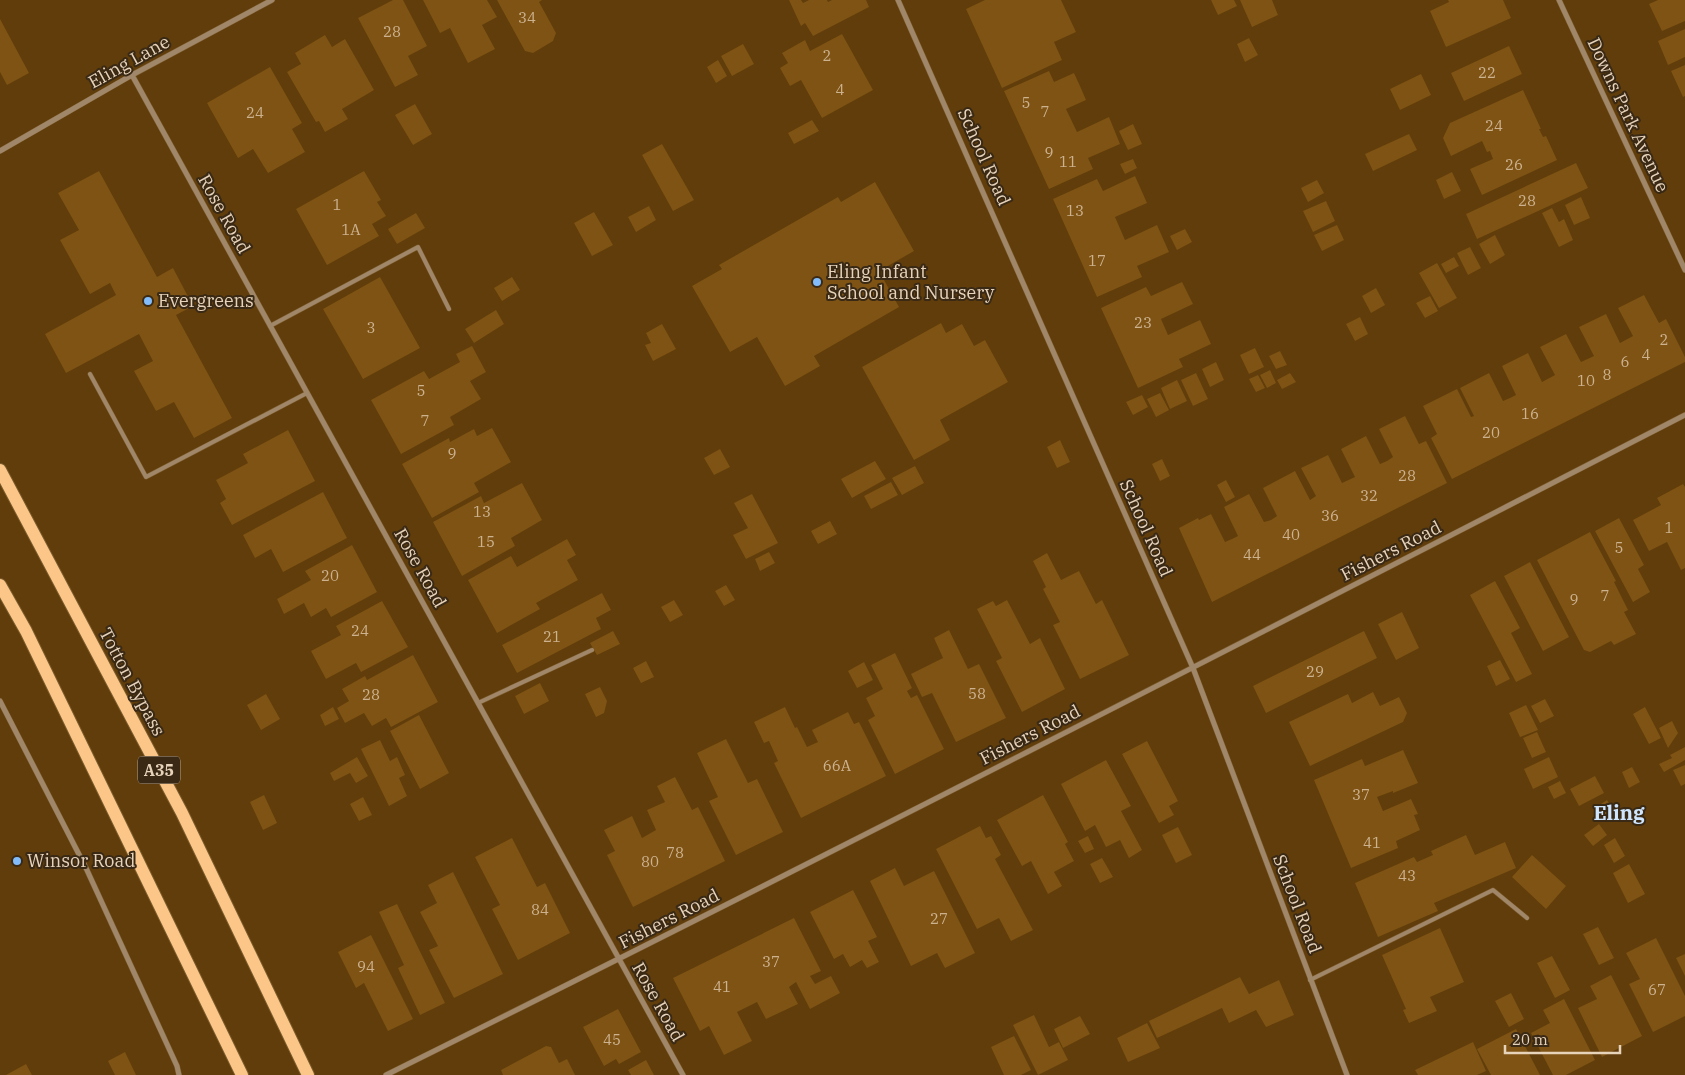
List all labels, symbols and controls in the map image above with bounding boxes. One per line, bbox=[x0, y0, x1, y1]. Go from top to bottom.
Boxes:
house number: 34 bbox=[518, 8, 536, 27]
house number: 28 bbox=[383, 22, 401, 41]
street label: Eling Lane bbox=[84, 30, 174, 93]
street label: Downs Park Avenue bbox=[1583, 34, 1674, 196]
house number: 2 bbox=[822, 46, 832, 65]
house number: 22 bbox=[1478, 63, 1496, 82]
house number: 4 bbox=[835, 80, 845, 99]
house number: 5 bbox=[1021, 93, 1031, 112]
house number: 7 bbox=[1040, 102, 1050, 121]
house number: 24 bbox=[246, 103, 264, 122]
street label: School Road bbox=[953, 105, 1016, 209]
house number: 24 bbox=[1485, 116, 1503, 135]
house number: 9 bbox=[1044, 143, 1054, 162]
house number: 11 bbox=[1059, 152, 1077, 171]
house number: 26 bbox=[1505, 155, 1523, 174]
street label: Rose Road bbox=[193, 170, 256, 258]
house number: 28 bbox=[1518, 191, 1536, 210]
house number: 1 bbox=[332, 195, 342, 214]
house number: 13 bbox=[1066, 201, 1084, 220]
house number: 1A bbox=[341, 220, 361, 239]
house number: 17 bbox=[1088, 251, 1106, 270]
place label: Eling Infant School and Nursery bbox=[827, 260, 995, 304]
marker: Eling Infant School and Nursery bbox=[811, 276, 823, 288]
place label: Evergreens bbox=[158, 289, 254, 312]
marker: Evergreens bbox=[142, 295, 154, 307]
house number: 23 bbox=[1134, 313, 1152, 332]
house number: 3 bbox=[366, 318, 376, 337]
house number: 2 bbox=[1659, 330, 1669, 349]
house number: 4 bbox=[1641, 345, 1651, 364]
house number: 6 bbox=[1620, 352, 1630, 371]
house number: 8 bbox=[1602, 365, 1612, 384]
house number: 10 bbox=[1577, 371, 1595, 390]
house number: 5 bbox=[416, 381, 426, 400]
house number: 16 bbox=[1521, 404, 1539, 423]
house number: 7 bbox=[420, 411, 430, 430]
house number: 20 bbox=[1482, 423, 1500, 442]
house number: 9 bbox=[447, 444, 457, 463]
house number: 28 bbox=[1398, 466, 1416, 485]
street label: School Road bbox=[1115, 476, 1178, 580]
house number: 32 bbox=[1360, 486, 1378, 505]
house number: 13 bbox=[473, 502, 491, 521]
house number: 36 bbox=[1321, 506, 1339, 525]
street label: Fishers Road bbox=[1337, 515, 1445, 586]
house number: 1 bbox=[1664, 518, 1674, 537]
street label: Rose Road bbox=[389, 524, 452, 612]
house number: 40 bbox=[1282, 525, 1300, 544]
house number: 15 bbox=[477, 532, 495, 551]
house number: 5 bbox=[1614, 538, 1624, 557]
house number: 44 bbox=[1243, 545, 1261, 564]
house number: 20 bbox=[321, 566, 339, 585]
house number: 7 bbox=[1600, 586, 1610, 605]
house number: 9 bbox=[1569, 590, 1579, 609]
house number: 24 bbox=[351, 621, 369, 640]
street label: Totton Bypass bbox=[94, 624, 171, 740]
house number: 21 bbox=[543, 627, 561, 646]
house number: 29 bbox=[1306, 662, 1324, 681]
house number: 58 bbox=[968, 684, 986, 703]
house number: 28 bbox=[362, 685, 380, 704]
street label: Fishers Road bbox=[976, 699, 1084, 770]
road number: A35 bbox=[138, 756, 180, 784]
house number: 66A bbox=[823, 756, 852, 775]
house number: 37 bbox=[1352, 785, 1370, 804]
district label: Eling bbox=[1593, 799, 1645, 826]
house number: 41 bbox=[1363, 833, 1381, 852]
house number: 78 bbox=[666, 843, 684, 862]
place label: Winsor Road bbox=[27, 849, 135, 872]
street label: School Road bbox=[1268, 851, 1327, 957]
house number: 80 bbox=[641, 852, 659, 871]
marker: Winsor Road bbox=[11, 855, 23, 867]
house number: 43 bbox=[1398, 866, 1416, 885]
street label: Fishers Road bbox=[615, 883, 723, 954]
house number: 84 bbox=[531, 900, 549, 919]
house number: 27 bbox=[930, 909, 948, 928]
house number: 37 bbox=[762, 952, 780, 971]
house number: 94 bbox=[357, 957, 375, 976]
street label: Rose Road bbox=[627, 958, 690, 1046]
house number: 41 bbox=[713, 977, 731, 996]
house number: 67 bbox=[1648, 980, 1666, 999]
scale bar bbox=[1505, 1022, 1620, 1054]
house number: 45 bbox=[603, 1030, 621, 1049]
text: 20 m bbox=[1512, 1030, 1548, 1049]

